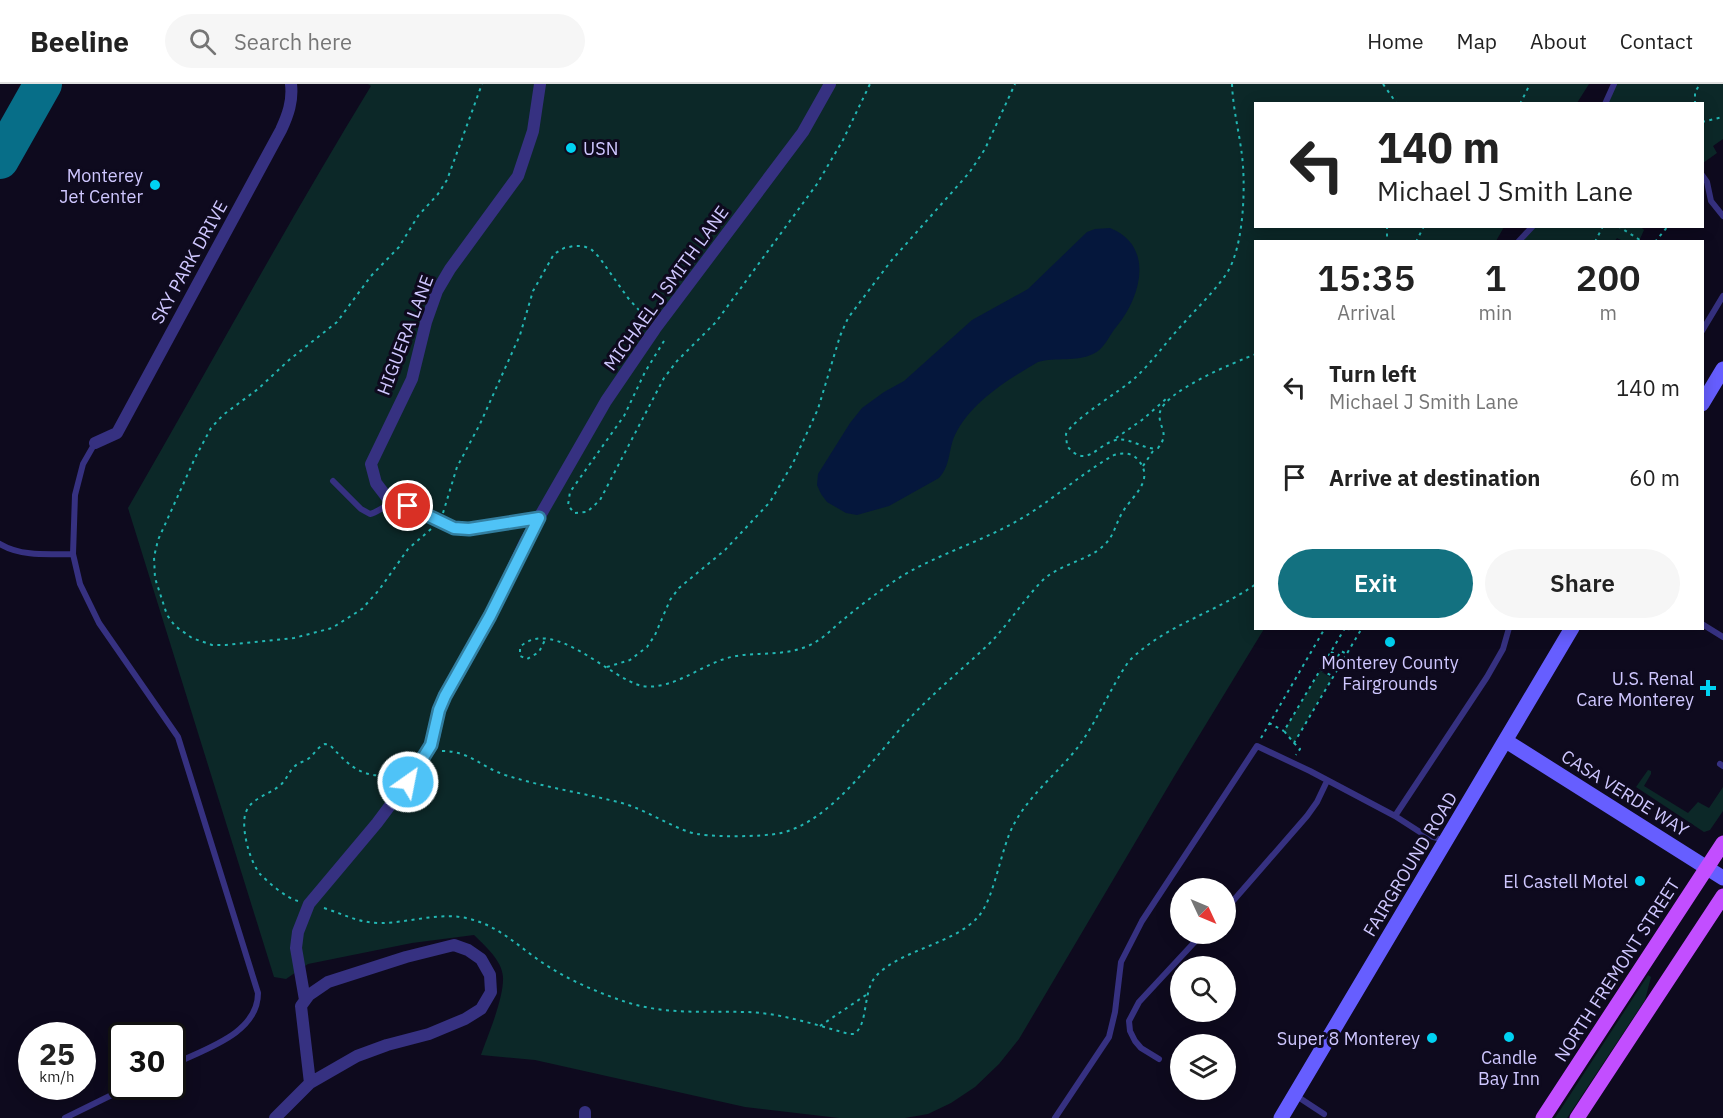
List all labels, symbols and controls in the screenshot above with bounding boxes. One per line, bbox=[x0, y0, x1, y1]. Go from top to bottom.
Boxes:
search box bbox=[165, 14, 585, 68]
text: Beeline bbox=[30, 23, 129, 60]
icon: search bbox=[186, 25, 219, 58]
text: Search here bbox=[234, 27, 352, 56]
text: Home bbox=[1367, 27, 1424, 55]
text: Map bbox=[1457, 27, 1497, 55]
text: About bbox=[1530, 27, 1587, 55]
text: Contact bbox=[1620, 27, 1693, 55]
text: 140 m bbox=[1377, 120, 1500, 175]
icon: left bbox=[1278, 126, 1356, 204]
place label: USN bbox=[583, 137, 618, 160]
marker: USN bbox=[564, 141, 578, 155]
place label: Monterey Jet Center bbox=[59, 164, 143, 208]
text: Michael J Smith Lane bbox=[1377, 173, 1633, 208]
marker: Monterey Jet Center bbox=[148, 178, 162, 192]
street label: SKY PARK DRIVE bbox=[146, 196, 232, 328]
street label: MICHAEL J SMITH LANE bbox=[599, 201, 733, 375]
text: 15:35 bbox=[1317, 254, 1415, 301]
text: 1 bbox=[1485, 254, 1506, 301]
text: 200 bbox=[1576, 254, 1641, 301]
street label: HIGUERA LANE bbox=[372, 272, 438, 398]
text: Arrival bbox=[1337, 299, 1395, 326]
text: min bbox=[1479, 299, 1512, 326]
text: m bbox=[1599, 299, 1617, 326]
text: Turn left bbox=[1329, 359, 1417, 388]
icon: left bbox=[1278, 371, 1311, 404]
text: 140 m bbox=[1616, 373, 1680, 402]
text: Michael J Smith Lane bbox=[1329, 388, 1519, 415]
icon: arrive bbox=[1278, 461, 1311, 494]
text: Arrive at destination bbox=[1329, 463, 1540, 492]
text: 60 m bbox=[1629, 463, 1680, 492]
pin bbox=[382, 480, 433, 531]
icon: arrive bbox=[391, 489, 424, 522]
button: Exit bbox=[1278, 549, 1473, 618]
button: Share bbox=[1485, 549, 1680, 618]
marker: Monterey County Fairgrounds bbox=[1383, 635, 1397, 649]
place label: Monterey County Fairgrounds bbox=[1321, 651, 1459, 695]
place label: U.S. Renal Care Monterey bbox=[1576, 667, 1694, 711]
marker: U.S. Renal Care Monterey bbox=[1699, 679, 1717, 697]
street label: CASA VERDE WAY bbox=[1557, 745, 1693, 842]
position arrow bbox=[376, 750, 440, 814]
street label: FAIRGROUND ROAD bbox=[1358, 788, 1462, 940]
place label: El Castell Motel bbox=[1503, 870, 1628, 893]
street label: NORTH FREMONT STREET bbox=[1549, 874, 1685, 1066]
marker: El Castell Motel bbox=[1633, 874, 1647, 888]
north arrow bbox=[1170, 878, 1236, 944]
map controls bbox=[1170, 878, 1236, 1100]
button: search bbox=[1170, 956, 1236, 1022]
speed limit sign: 30 bbox=[108, 1022, 186, 1100]
place label: Super 8 Monterey bbox=[1277, 1027, 1420, 1050]
marker: Candle Bay Inn bbox=[1502, 1030, 1516, 1044]
marker: Super 8 Monterey bbox=[1425, 1031, 1439, 1045]
text: 25 bbox=[39, 1034, 75, 1073]
button: layers bbox=[1170, 1034, 1236, 1100]
place label: Candle Bay Inn bbox=[1478, 1046, 1540, 1090]
text: km/h bbox=[39, 1067, 75, 1086]

